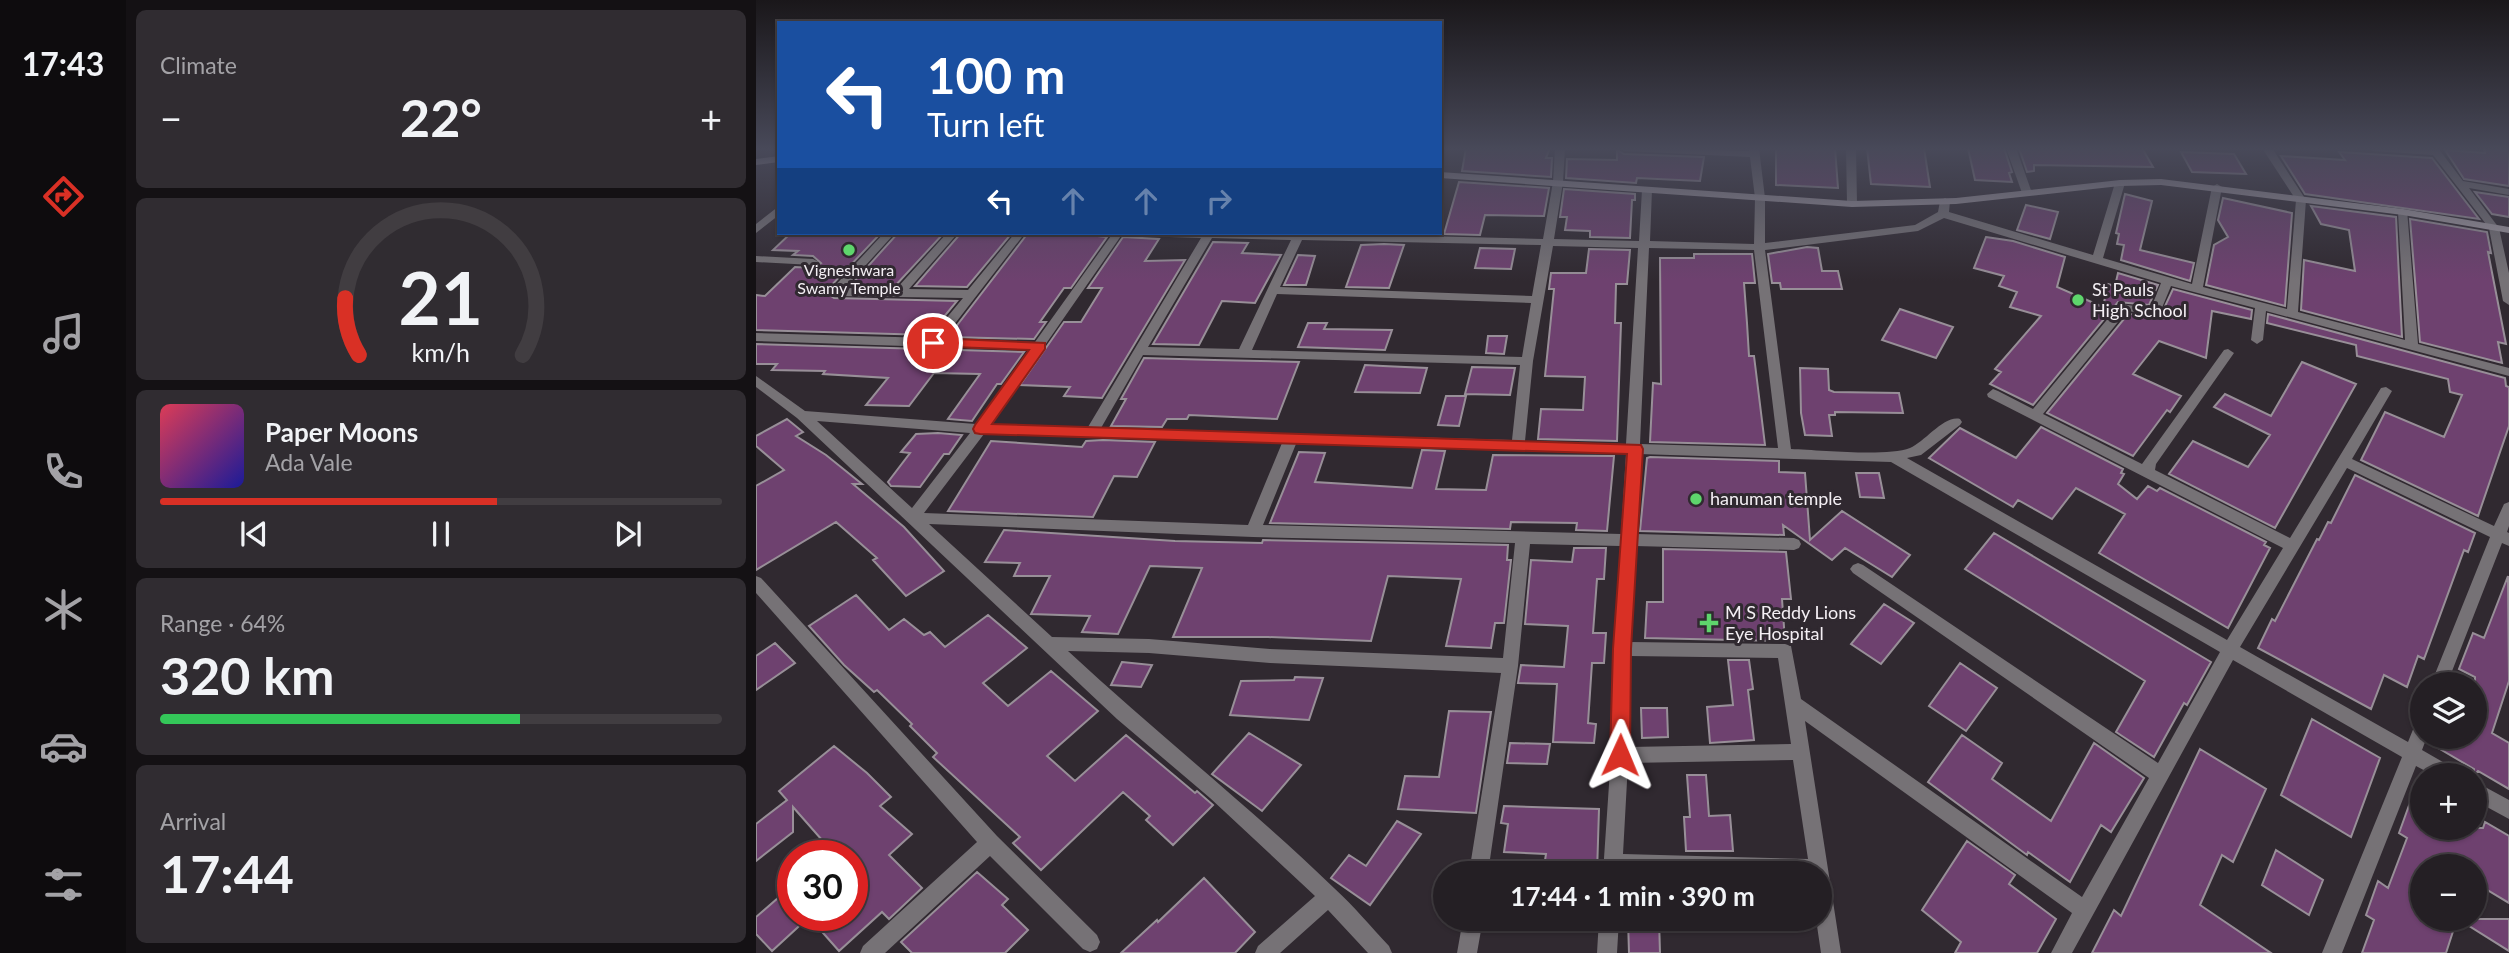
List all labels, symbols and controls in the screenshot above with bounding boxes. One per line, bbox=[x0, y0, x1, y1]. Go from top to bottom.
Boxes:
text: 17:43 bbox=[22, 44, 104, 83]
text: 100 m bbox=[927, 46, 1065, 104]
icon: left bbox=[812, 49, 903, 140]
text: Climate bbox=[160, 51, 237, 79]
text: 22° bbox=[400, 86, 482, 148]
text: − bbox=[160, 95, 182, 141]
text: + bbox=[700, 95, 722, 141]
text: Turn left bbox=[927, 105, 1044, 144]
icon: directions bbox=[39, 172, 88, 221]
icon: left bbox=[981, 182, 1019, 220]
icon: ahead bbox=[1054, 182, 1092, 220]
icon: ahead bbox=[1127, 182, 1165, 220]
icon: right bbox=[1200, 182, 1238, 220]
marker: Vigneshwara Swamy Temple bbox=[841, 242, 857, 258]
text: 21 bbox=[399, 253, 483, 341]
place label: Vigneshwara Swamy Temple bbox=[797, 260, 901, 297]
place label: St Pauls High School bbox=[2092, 278, 2187, 321]
marker: St Pauls High School bbox=[2070, 292, 2086, 308]
icon: music bbox=[39, 309, 88, 358]
pin bbox=[903, 313, 963, 373]
icon: arrive bbox=[914, 324, 952, 362]
text: km/h bbox=[412, 337, 470, 367]
text: Paper Moons bbox=[265, 416, 418, 448]
icon: phone bbox=[39, 447, 88, 496]
text: Ada Vale bbox=[265, 448, 353, 476]
place label: hanuman temple bbox=[1710, 487, 1842, 509]
marker: hanuman temple bbox=[1688, 491, 1704, 507]
icon: previous bbox=[235, 515, 273, 553]
icon: pause bbox=[422, 515, 460, 553]
icon: next bbox=[609, 515, 647, 553]
icon: climate bbox=[39, 585, 88, 634]
place label: M S Reddy Lions Eye Hospital bbox=[1725, 601, 1856, 644]
text: Range · 64% bbox=[160, 609, 285, 637]
marker: M S Reddy Lions Eye Hospital bbox=[1699, 613, 1719, 633]
text: 320 km bbox=[160, 644, 334, 706]
map controls bbox=[2410, 672, 2487, 931]
button: layers bbox=[2410, 672, 2487, 749]
position arrow bbox=[1583, 718, 1657, 792]
icon: car bbox=[39, 722, 88, 771]
button: + bbox=[2410, 763, 2487, 840]
text: Arrival bbox=[160, 807, 226, 835]
speed limit sign: 30 bbox=[777, 840, 868, 931]
text: 17:44 bbox=[160, 842, 294, 904]
button: − bbox=[2410, 854, 2487, 931]
icon: filters bbox=[39, 860, 88, 909]
text: 17:44 · 1 min · 390 m bbox=[1510, 880, 1755, 912]

